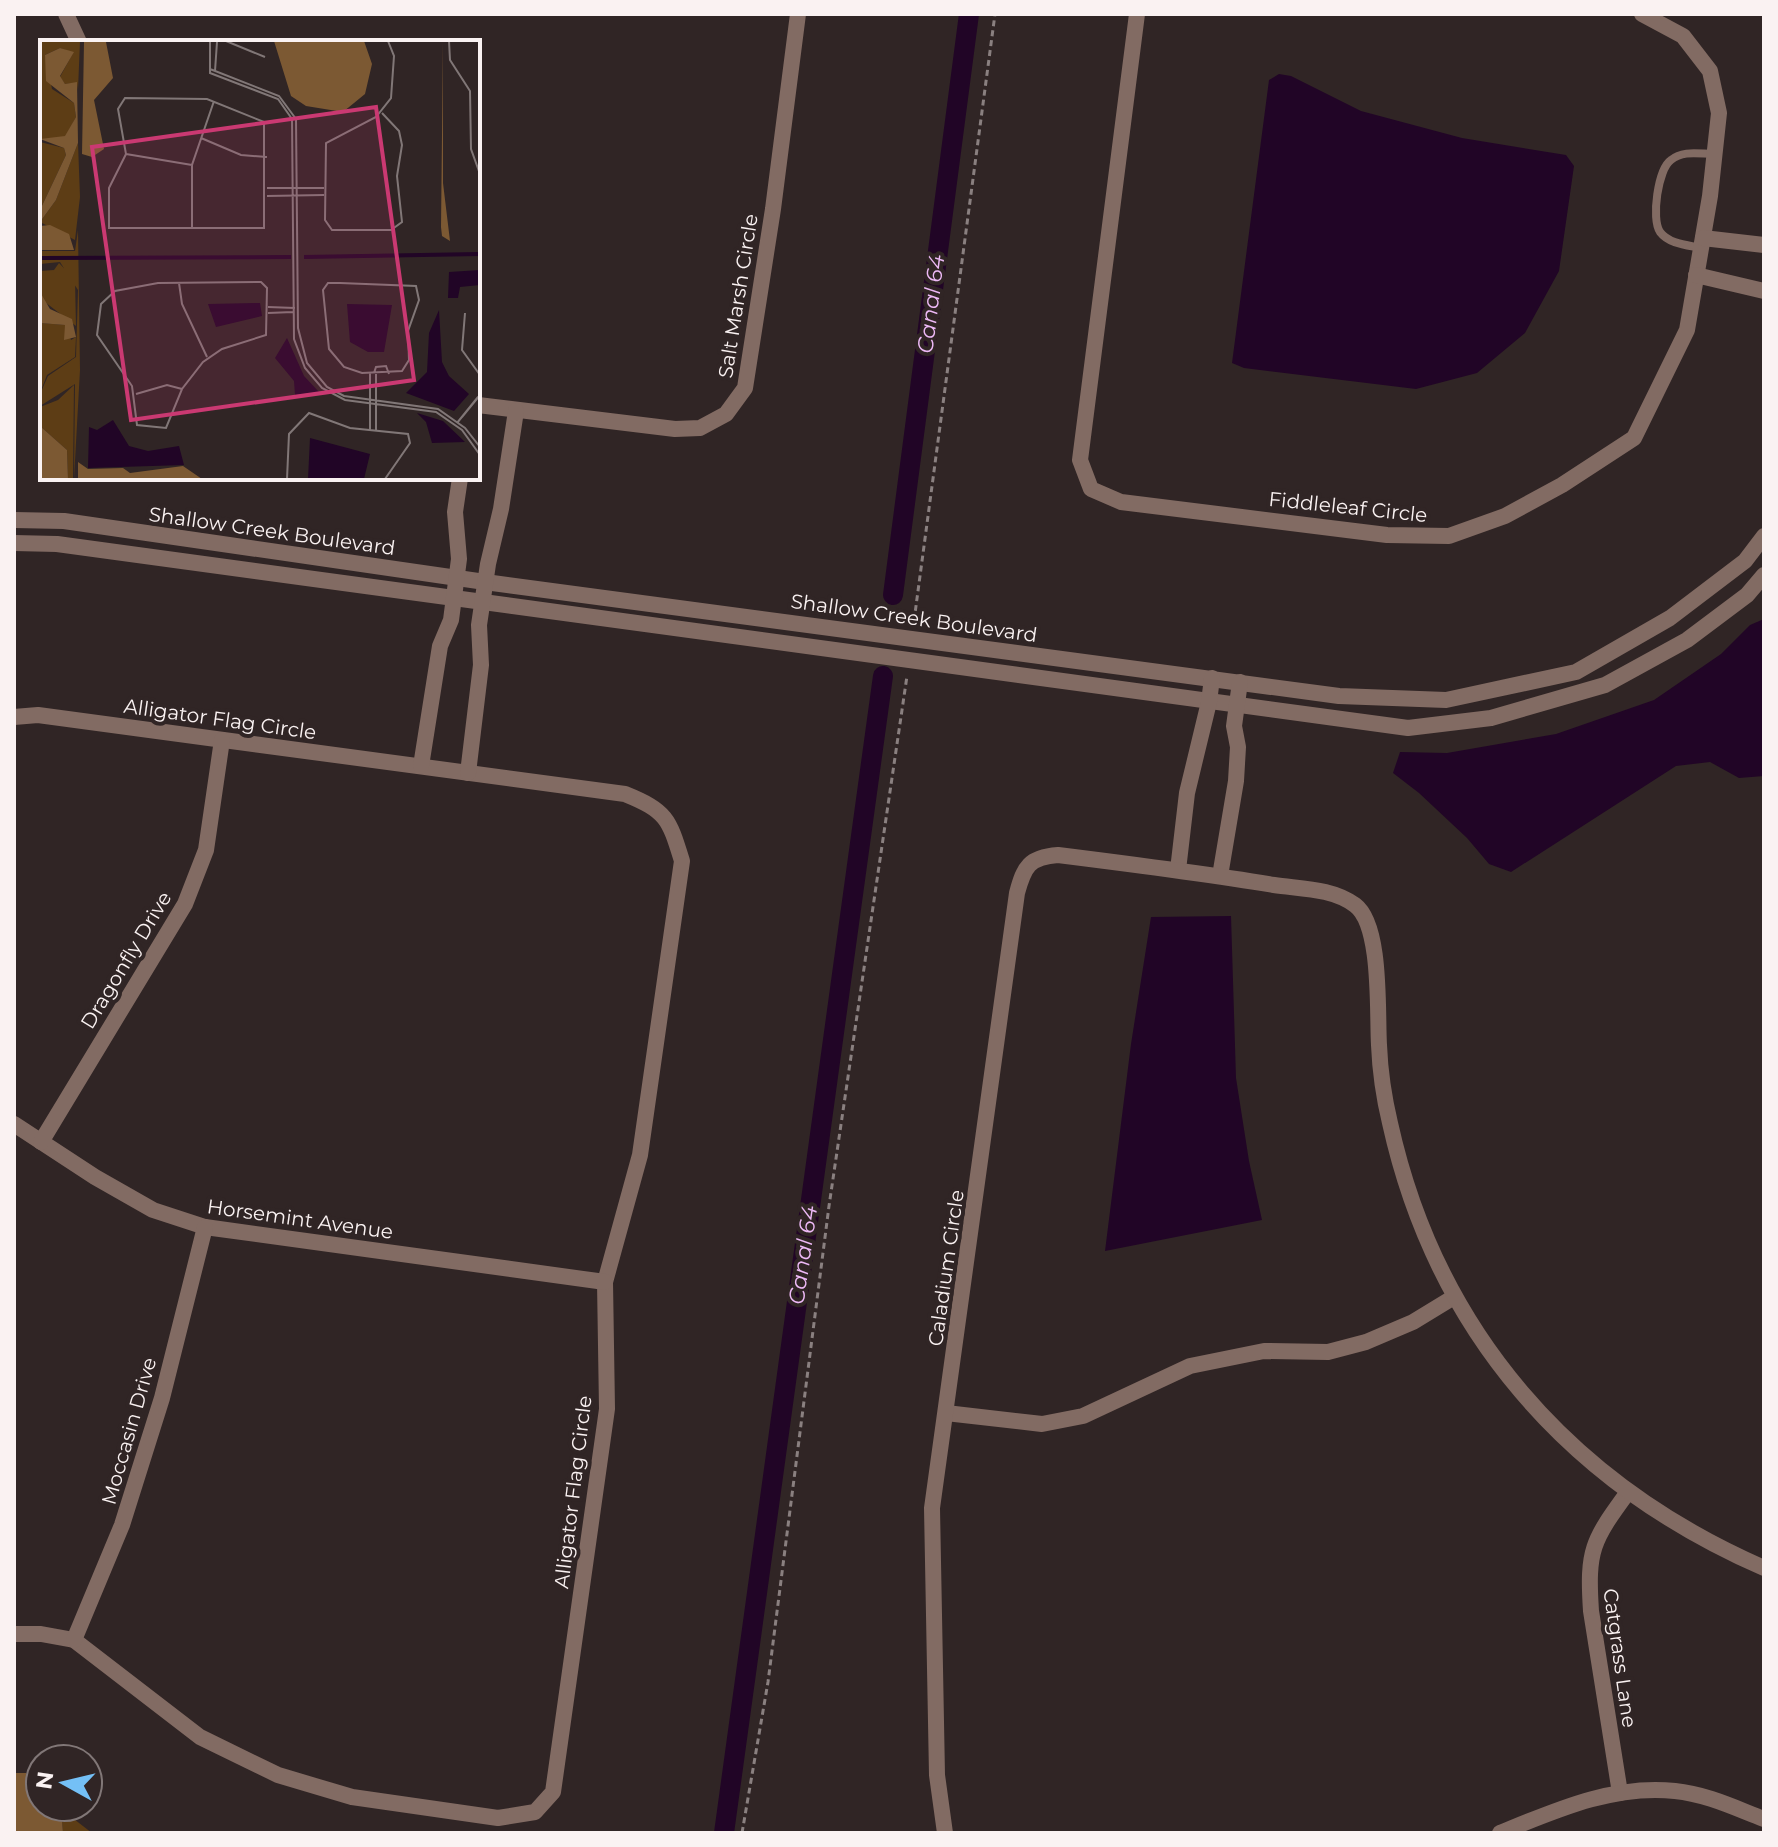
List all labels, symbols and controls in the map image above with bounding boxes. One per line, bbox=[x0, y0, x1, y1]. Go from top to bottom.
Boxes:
inset map bbox=[40, 40, 480, 480]
street label: Salt Marsh Circle bbox=[713, 212, 763, 380]
water label: Canal 64 bbox=[912, 252, 951, 355]
street label: Fiddleleaf Circle bbox=[1267, 487, 1429, 527]
street label: Shallow Creek Boulevard bbox=[147, 502, 397, 560]
street label: Shallow Creek Boulevard bbox=[789, 589, 1039, 647]
street label: Alligator Flag Circle bbox=[122, 694, 318, 744]
street label: Dragonfly Drive bbox=[76, 887, 176, 1033]
street label: Caladium Circle bbox=[923, 1188, 969, 1348]
street label: Horsemint Avenue bbox=[205, 1194, 395, 1244]
water label: Canal 64 bbox=[783, 1203, 823, 1306]
street label: Moccasin Drive bbox=[97, 1355, 161, 1507]
street label: Alligator Flag Circle bbox=[549, 1394, 597, 1590]
street label: Catgrass Lane bbox=[1598, 1587, 1642, 1729]
north arrow bbox=[24, 1743, 104, 1823]
text: N bbox=[30, 1770, 59, 1791]

